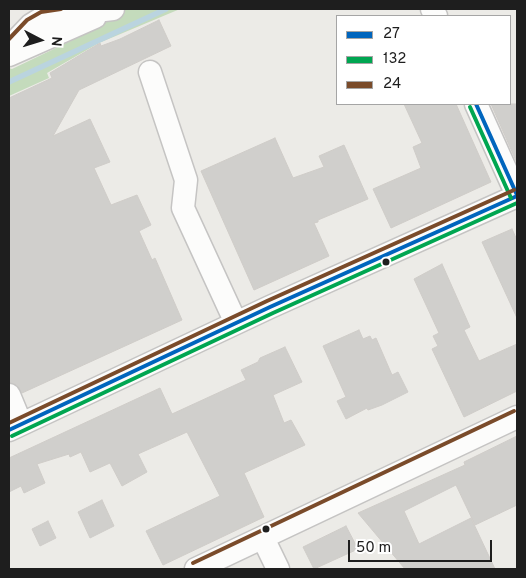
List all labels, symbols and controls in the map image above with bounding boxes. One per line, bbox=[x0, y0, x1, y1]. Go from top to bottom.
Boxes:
north arrow bbox=[15, 15, 65, 65]
legend bbox=[336, 15, 511, 105]
text: 27 bbox=[383, 25, 400, 44]
text: N bbox=[47, 36, 64, 47]
text: 132 bbox=[383, 50, 407, 69]
text: 24 bbox=[383, 75, 401, 94]
unlabelled marker bbox=[381, 257, 391, 267]
unlabelled marker bbox=[261, 524, 271, 534]
scale bar bbox=[351, 530, 495, 562]
text: 50 m bbox=[356, 539, 391, 558]

